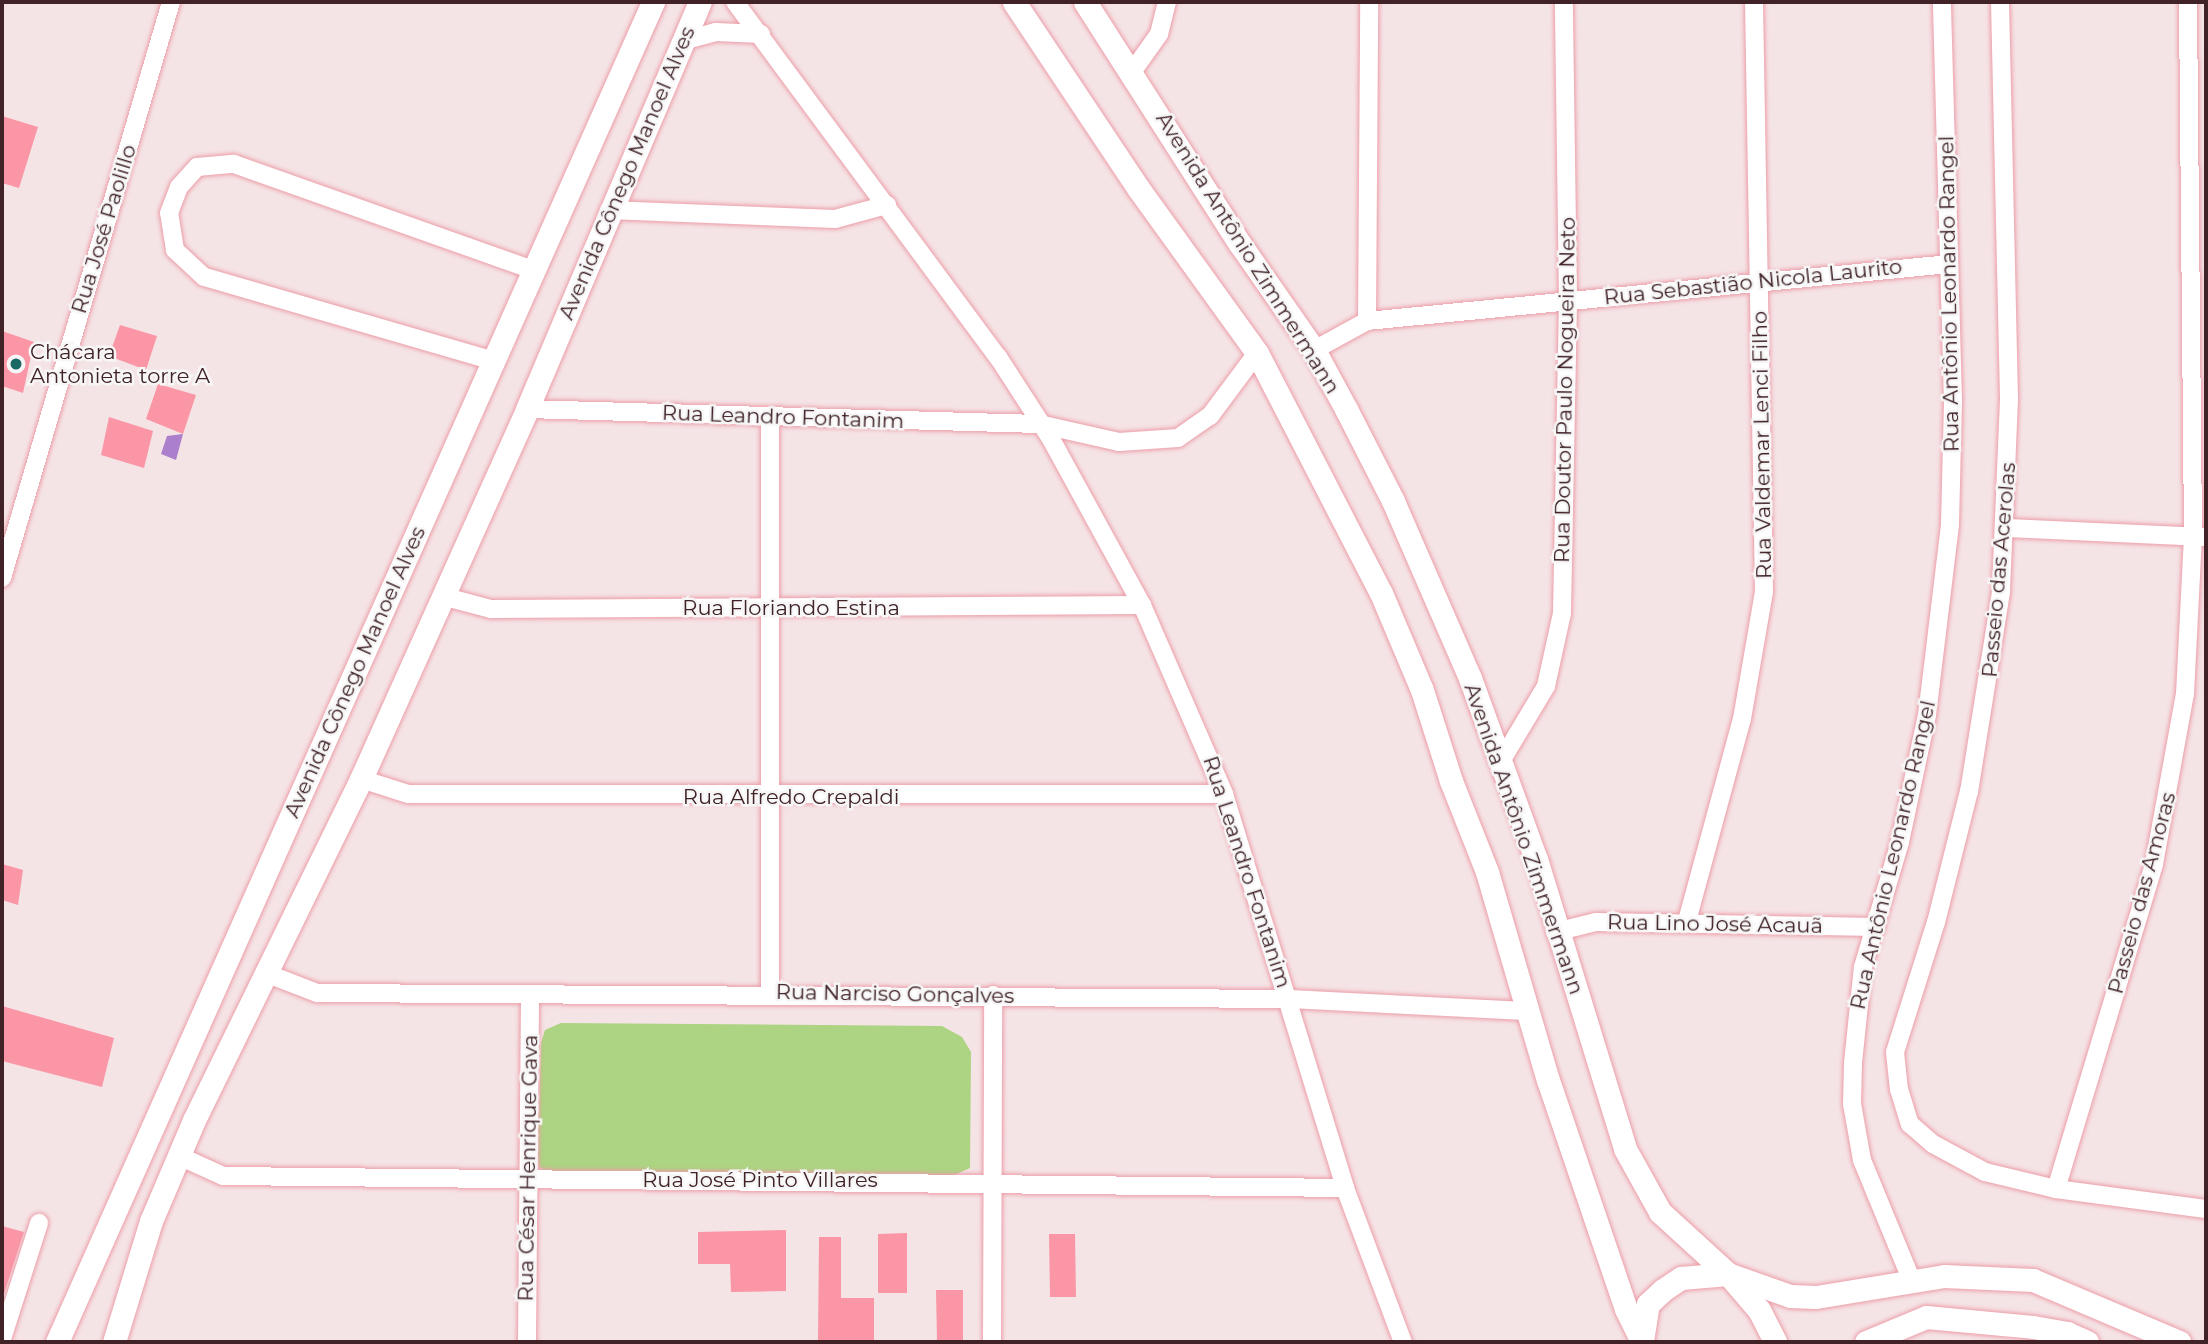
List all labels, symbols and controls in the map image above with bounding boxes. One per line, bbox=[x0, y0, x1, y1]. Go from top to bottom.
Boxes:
street label: Avenida Cônego Manoel Alves bbox=[554, 23, 700, 323]
street label: Avenida Antônio Zimmermann bbox=[1151, 108, 1345, 398]
street label: Rua Antônio Leonardo Rangel bbox=[1934, 136, 1964, 452]
street label: Rua José Paolillo bbox=[66, 141, 142, 317]
street label: Rua Doutor Paulo Nogueira Neto bbox=[1549, 217, 1581, 563]
street label: Rua Sebastião Nicola Laurito bbox=[1603, 254, 1903, 310]
street label: Rua Valdemar Lenci Filho bbox=[1747, 311, 1777, 579]
place label: Chácara Antonieta torre A bbox=[30, 339, 210, 389]
marker: Chácara Antonieta torre A bbox=[8, 356, 24, 372]
street label: Rua Leandro Fontanim bbox=[661, 400, 905, 434]
street label: Passeio das Acerolas bbox=[1977, 461, 2021, 679]
street label: Avenida Cônego Manoel Alves bbox=[279, 522, 431, 822]
street label: Rua Floriando Estina bbox=[682, 595, 900, 621]
street label: Avenida Antônio Zimmermann bbox=[1459, 680, 1589, 998]
street label: Rua Antônio Leonardo Rangel bbox=[1845, 698, 1941, 1012]
street label: Rua Leandro Fontanim bbox=[1198, 753, 1296, 991]
street label: Rua Alfredo Crepaldi bbox=[683, 784, 899, 810]
street label: Passeio das Amoras bbox=[2103, 789, 2181, 997]
street label: Rua Lino José Acauã bbox=[1607, 910, 1823, 938]
street label: Rua Narciso Gonçalves bbox=[776, 979, 1014, 1009]
street label: Rua César Henrique Gava bbox=[513, 1034, 543, 1302]
street label: Rua José Pinto Villares bbox=[642, 1167, 878, 1193]

